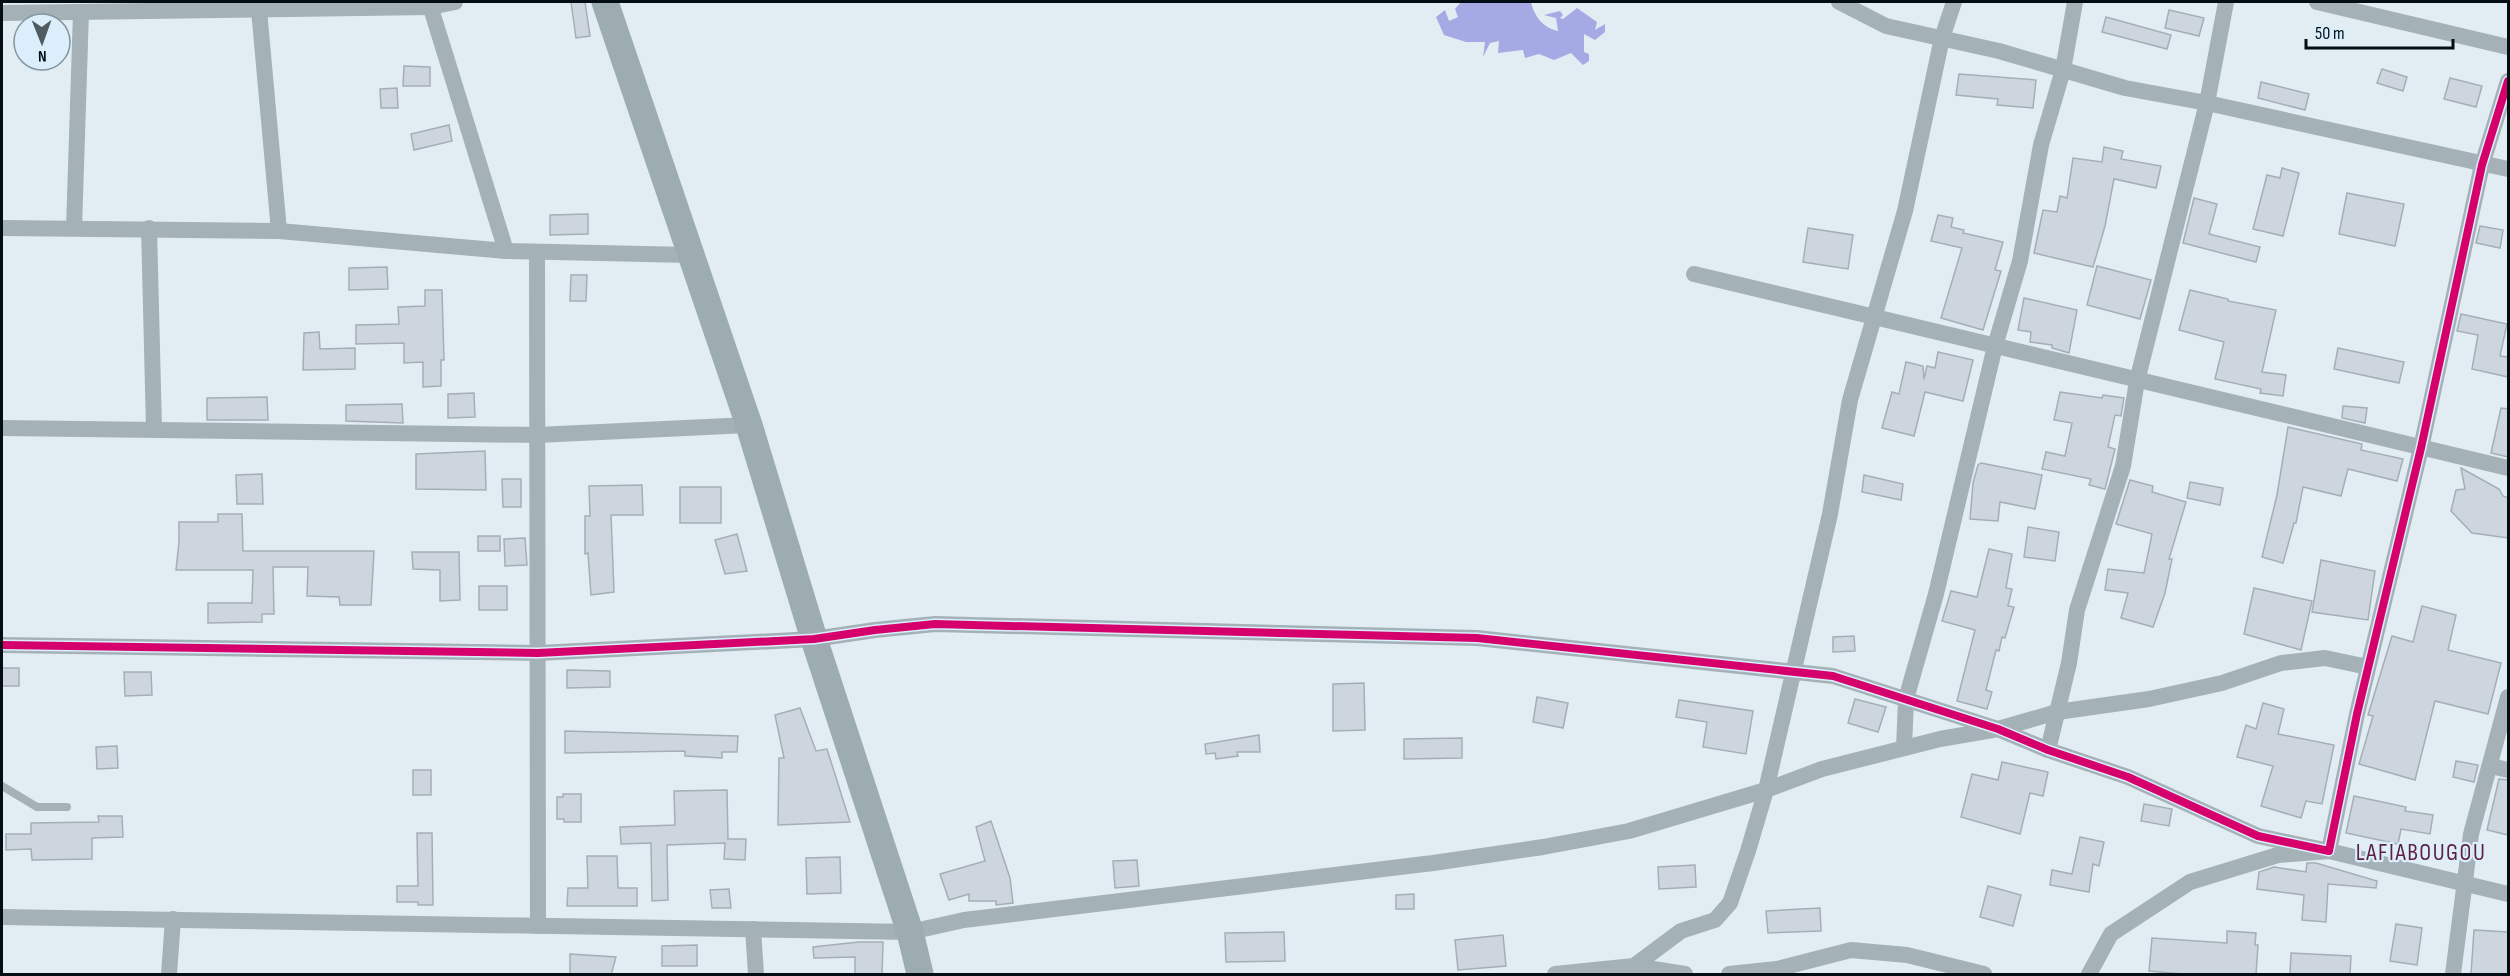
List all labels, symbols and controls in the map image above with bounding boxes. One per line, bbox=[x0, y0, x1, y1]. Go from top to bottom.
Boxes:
north arrow bbox=[12, 12, 72, 72]
scale bar bbox=[2306, 12, 2453, 50]
text: 50 m bbox=[2315, 23, 2345, 44]
text: N bbox=[38, 46, 47, 65]
district label: LAFIABOUGOU bbox=[2356, 838, 2486, 867]

